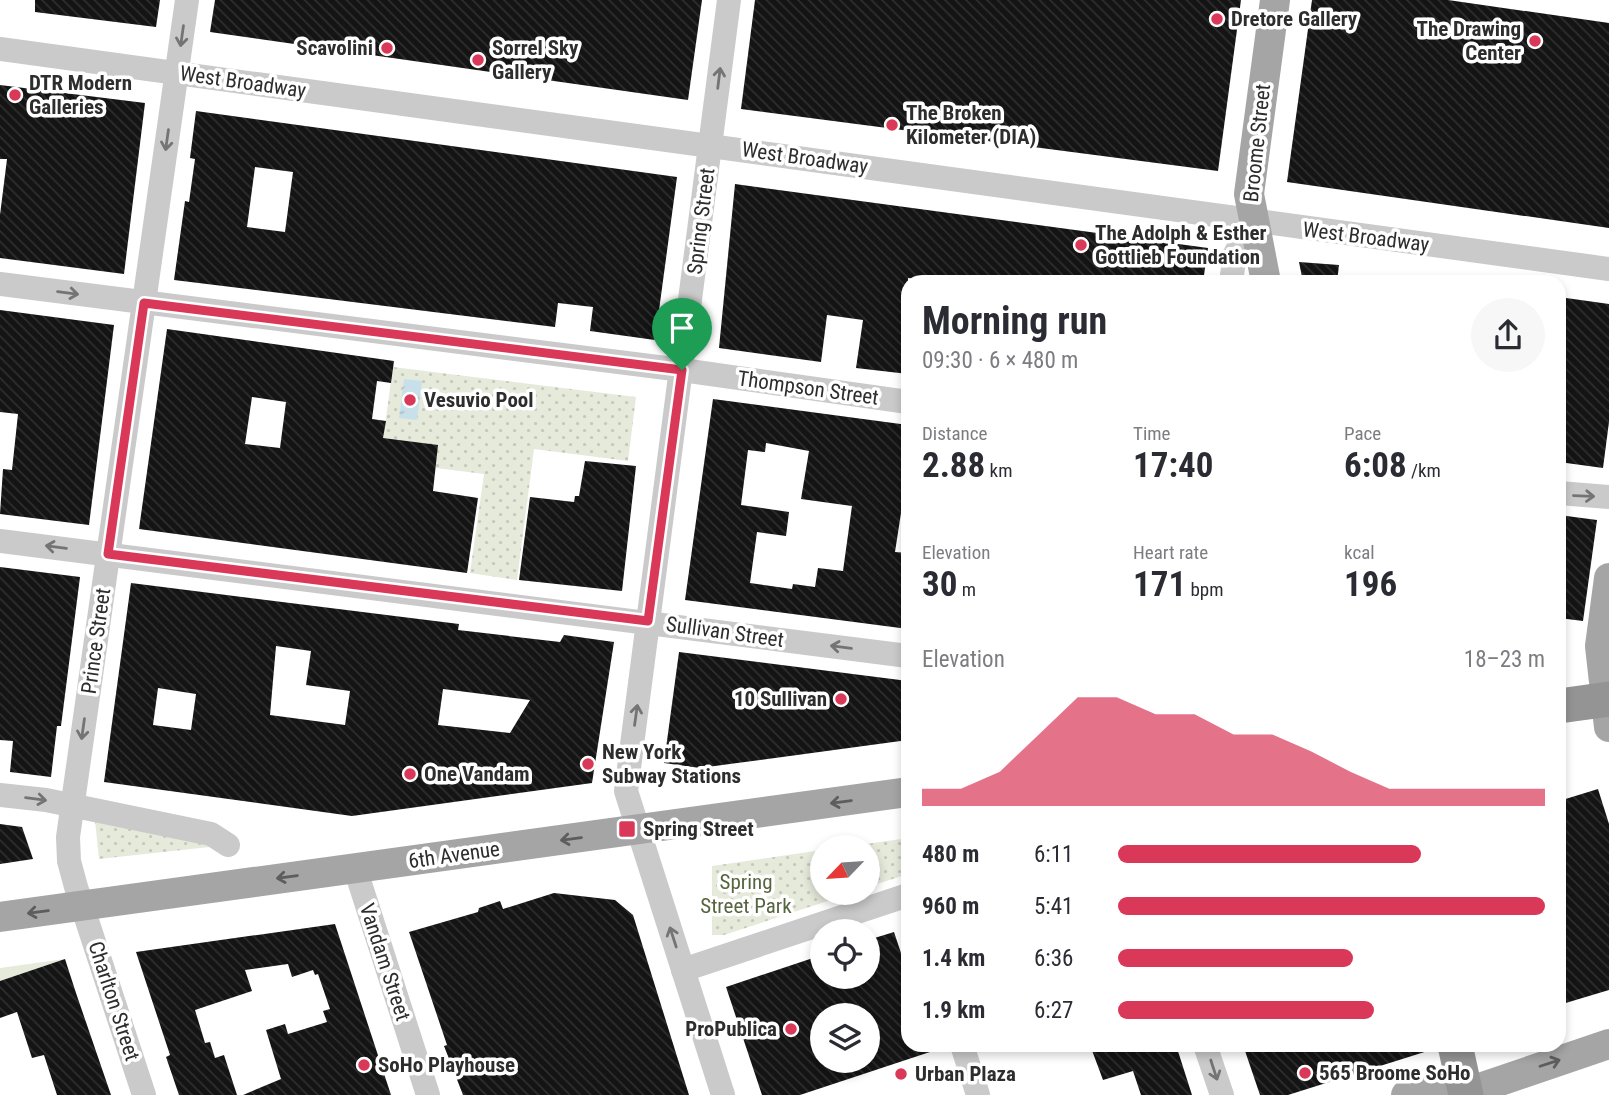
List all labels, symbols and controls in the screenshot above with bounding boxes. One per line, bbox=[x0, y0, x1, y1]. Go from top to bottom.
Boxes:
place label: Dretore Gallery bbox=[1231, 7, 1358, 31]
marker: Dretore Gallery bbox=[1209, 11, 1225, 27]
place label: The Drawing Center bbox=[1416, 17, 1521, 65]
one-way arrow bbox=[176, 24, 189, 47]
marker: The Drawing Center bbox=[1527, 33, 1543, 49]
place label: Scavolini bbox=[296, 36, 373, 60]
place label: Sorrel Sky Gallery bbox=[492, 36, 579, 84]
marker: Scavolini bbox=[379, 40, 395, 56]
marker: Sorrel Sky Gallery bbox=[470, 52, 486, 68]
street label: West Broadway bbox=[178, 61, 308, 103]
one-way arrow bbox=[713, 67, 726, 90]
place label: DTR Modern Galleries bbox=[29, 71, 132, 119]
street label: Broome Street bbox=[1239, 83, 1275, 203]
marker: DTR Modern Galleries bbox=[7, 87, 23, 103]
place label: The Broken Kilometer (DIA) bbox=[906, 101, 1036, 149]
marker: The Broken Kilometer (DIA) bbox=[884, 117, 900, 133]
one-way arrow bbox=[161, 128, 174, 151]
street label: West Broadway bbox=[740, 137, 870, 179]
street label: Spring Street bbox=[683, 166, 719, 276]
street label: West Broadway bbox=[1301, 217, 1431, 257]
place label: The Adolph & Esther Gottlieb Foundation bbox=[1095, 221, 1267, 269]
marker: The Adolph & Esther Gottlieb Foundation bbox=[1073, 237, 1089, 253]
one-way arrow bbox=[56, 286, 79, 299]
pin bbox=[652, 298, 712, 370]
button: share bbox=[1471, 298, 1545, 372]
text: Morning run bbox=[922, 299, 1107, 343]
icon: arrive bbox=[663, 309, 701, 347]
text: 09:30 · 6 × 480 m bbox=[922, 347, 1078, 374]
street label: Thompson Street bbox=[736, 366, 880, 410]
place label: Vesuvio Pool bbox=[424, 388, 534, 412]
marker: Vesuvio Pool bbox=[402, 392, 418, 408]
text: Distance bbox=[922, 422, 987, 445]
text: Time bbox=[1133, 422, 1170, 445]
text: Pace bbox=[1344, 422, 1381, 445]
text: 2.88 bbox=[922, 445, 985, 486]
text: 17:40 bbox=[1133, 445, 1213, 486]
text: 6:08 bbox=[1344, 445, 1407, 486]
text: km bbox=[985, 459, 1012, 482]
text: /km bbox=[1407, 459, 1441, 482]
one-way arrow bbox=[1572, 489, 1595, 502]
one-way arrow bbox=[45, 541, 68, 554]
text: Elevation bbox=[922, 541, 990, 564]
text: Heart rate bbox=[1133, 541, 1208, 564]
text: kcal bbox=[1344, 541, 1375, 564]
text: 30 bbox=[922, 564, 957, 605]
text: 171 bbox=[1133, 564, 1186, 605]
text: 196 bbox=[1344, 564, 1397, 605]
text: m bbox=[957, 578, 976, 601]
text: bpm bbox=[1186, 578, 1223, 601]
street label: Prince Street bbox=[77, 587, 115, 695]
street label: Sullivan Street bbox=[665, 612, 785, 652]
one-way arrow bbox=[830, 640, 852, 653]
text: Elevation bbox=[922, 646, 1005, 673]
text: 18–23 m bbox=[1464, 646, 1545, 673]
place label: 10 Sullivan bbox=[734, 687, 827, 711]
marker: 10 Sullivan bbox=[833, 691, 849, 707]
one-way arrow bbox=[629, 704, 642, 727]
one-way arrow bbox=[76, 717, 89, 740]
place label: New York Subway Stations bbox=[602, 740, 741, 788]
marker: New York Subway Stations bbox=[580, 756, 596, 772]
place label: One Vandam bbox=[424, 762, 530, 786]
marker: One Vandam bbox=[402, 766, 418, 782]
one-way arrow bbox=[25, 793, 47, 806]
one-way arrow bbox=[830, 795, 853, 808]
place label: Spring Street bbox=[643, 817, 754, 841]
marker: Spring Street bbox=[617, 819, 637, 839]
one-way arrow bbox=[560, 832, 582, 845]
north arrow bbox=[810, 835, 880, 905]
map controls bbox=[810, 835, 880, 1073]
street label: 6th Avenue bbox=[407, 837, 501, 873]
text: 480 m bbox=[922, 841, 979, 868]
text: 6:11 bbox=[1034, 841, 1073, 868]
park label: Spring Street Park bbox=[700, 870, 792, 918]
one-way arrow bbox=[276, 871, 299, 884]
text: 960 m bbox=[922, 893, 979, 920]
text: 5:41 bbox=[1034, 893, 1073, 920]
street label: Vandam Street bbox=[355, 900, 415, 1024]
one-way arrow bbox=[27, 906, 50, 919]
button: locate bbox=[810, 919, 880, 989]
one-way arrow bbox=[665, 926, 678, 948]
street label: Charlton Street bbox=[83, 938, 145, 1064]
text: 1.4 km bbox=[922, 945, 985, 972]
text: 6:36 bbox=[1034, 945, 1073, 972]
text: 1.9 km bbox=[922, 997, 985, 1024]
text: 6:27 bbox=[1034, 997, 1073, 1024]
button: layers bbox=[810, 1003, 880, 1073]
place label: ProPublica bbox=[685, 1017, 777, 1041]
marker: ProPublica bbox=[783, 1021, 799, 1037]
place label: SoHo Playhouse bbox=[378, 1053, 515, 1077]
one-way arrow bbox=[1539, 1056, 1561, 1069]
marker: SoHo Playhouse bbox=[356, 1057, 372, 1073]
one-way arrow bbox=[1208, 1059, 1221, 1081]
place label: 565 Broome SoHo bbox=[1319, 1061, 1471, 1085]
place label: Urban Plaza bbox=[915, 1062, 1016, 1086]
marker: 565 Broome SoHo bbox=[1297, 1065, 1313, 1081]
marker: Urban Plaza bbox=[893, 1066, 909, 1082]

